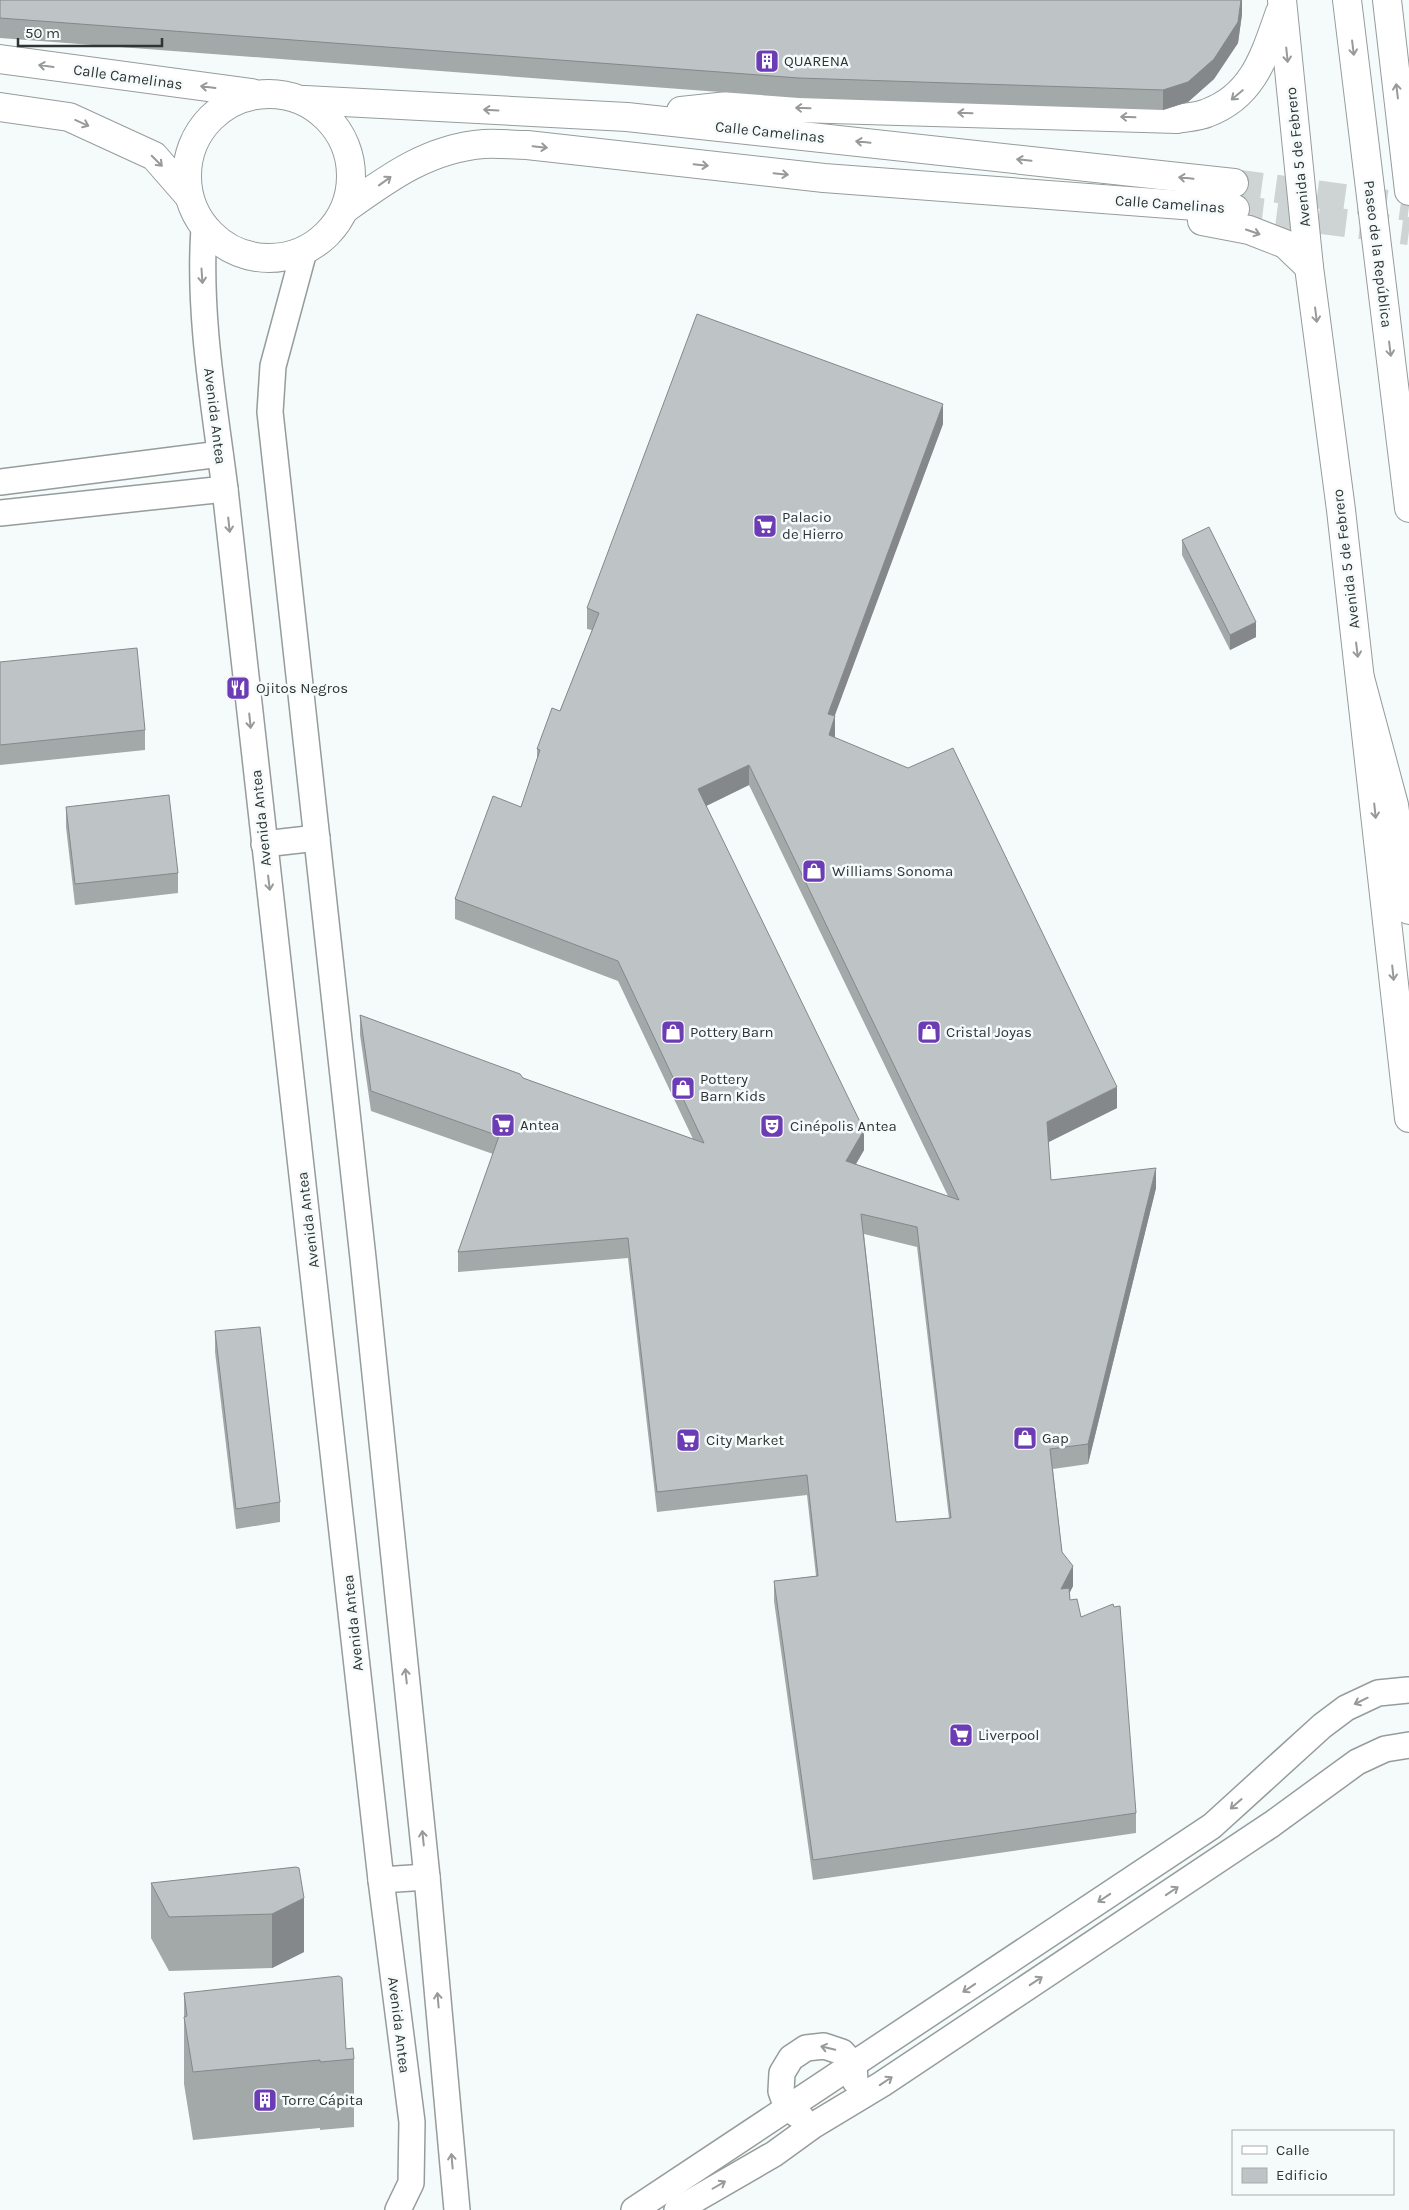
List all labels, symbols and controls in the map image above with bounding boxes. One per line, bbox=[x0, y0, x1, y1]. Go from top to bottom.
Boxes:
scale bar bbox=[18, 15, 161, 47]
text: 50 m bbox=[25, 24, 60, 42]
one-way arrow bbox=[1348, 40, 1358, 56]
one-way arrow bbox=[1282, 47, 1292, 63]
building icon: QUARENA bbox=[754, 48, 780, 74]
place label: QUARENA bbox=[784, 52, 849, 70]
one-way arrow bbox=[39, 60, 55, 70]
street label: Calle Camelinas bbox=[72, 60, 184, 94]
one-way arrow bbox=[200, 82, 216, 92]
one-way arrow bbox=[1392, 83, 1402, 99]
street label: Avenida 5 de Febrero bbox=[1282, 86, 1314, 228]
one-way arrow bbox=[1231, 90, 1244, 101]
one-way arrow bbox=[795, 103, 812, 113]
one-way arrow bbox=[483, 105, 499, 114]
one-way arrow bbox=[958, 108, 974, 117]
one-way arrow bbox=[1120, 113, 1136, 122]
street label: Calle Camelinas bbox=[714, 117, 826, 147]
one-way arrow bbox=[74, 119, 89, 128]
one-way arrow bbox=[855, 137, 871, 147]
one-way arrow bbox=[531, 142, 547, 152]
one-way arrow bbox=[151, 155, 163, 167]
one-way arrow bbox=[1017, 155, 1033, 165]
one-way arrow bbox=[693, 160, 709, 170]
one-way arrow bbox=[773, 169, 789, 178]
one-way arrow bbox=[1178, 173, 1194, 183]
one-way arrow bbox=[378, 175, 391, 186]
street label: Paseo de la República bbox=[1360, 179, 1396, 329]
street label: Calle Camelinas bbox=[1114, 191, 1226, 217]
one-way arrow bbox=[1245, 228, 1260, 237]
one-way arrow bbox=[198, 268, 207, 284]
one-way arrow bbox=[1311, 307, 1321, 323]
one-way arrow bbox=[1385, 340, 1395, 356]
street label: Avenida Antea bbox=[200, 367, 230, 465]
street label: Avenida 5 de Febrero bbox=[1328, 488, 1364, 630]
place label: Palacio de Hierro bbox=[782, 508, 843, 543]
supermarket icon: Palacio de Hierro bbox=[752, 513, 778, 539]
one-way arrow bbox=[224, 516, 234, 532]
one-way arrow bbox=[1352, 642, 1362, 658]
restaurant icon: Ojitos Negros bbox=[225, 675, 251, 701]
place label: Ojitos Negros bbox=[256, 679, 348, 697]
one-way arrow bbox=[245, 713, 255, 729]
street label: Avenida Antea bbox=[247, 769, 275, 867]
one-way arrow bbox=[1370, 803, 1380, 819]
shop icon: Williams Sonoma bbox=[801, 858, 827, 884]
place label: Williams Sonoma bbox=[832, 862, 953, 880]
one-way arrow bbox=[264, 874, 274, 890]
one-way arrow bbox=[1388, 965, 1398, 981]
shop icon: Pottery Barn bbox=[660, 1019, 686, 1045]
shop icon: Cristal Joyas bbox=[916, 1019, 942, 1045]
place label: Pottery Barn bbox=[690, 1023, 774, 1041]
place label: Cristal Joyas bbox=[946, 1023, 1032, 1041]
place label: Pottery Barn Kids bbox=[700, 1070, 766, 1105]
shop icon: Pottery Barn Kids bbox=[670, 1075, 696, 1101]
supermarket icon: Antea bbox=[490, 1112, 516, 1138]
theatre icon: Cinépolis Antea bbox=[759, 1113, 785, 1139]
place label: Antea bbox=[520, 1116, 559, 1134]
place label: Cinépolis Antea bbox=[790, 1117, 897, 1135]
street label: Avenida Antea bbox=[293, 1171, 323, 1269]
shop icon: Gap bbox=[1012, 1425, 1038, 1451]
supermarket icon: City Market bbox=[675, 1427, 701, 1453]
place label: Gap bbox=[1042, 1429, 1069, 1447]
place label: City Market bbox=[706, 1431, 784, 1449]
street label: Avenida Antea bbox=[339, 1574, 367, 1672]
one-way arrow bbox=[401, 1669, 410, 1685]
one-way arrow bbox=[1354, 1697, 1369, 1706]
supermarket icon: Liverpool bbox=[948, 1722, 974, 1748]
place label: Liverpool bbox=[978, 1726, 1040, 1744]
one-way arrow bbox=[1230, 1799, 1243, 1810]
one-way arrow bbox=[418, 1830, 428, 1846]
one-way arrow bbox=[1164, 1886, 1178, 1896]
one-way arrow bbox=[1097, 1893, 1111, 1903]
street label: Avenida Antea bbox=[384, 1976, 414, 2074]
one-way arrow bbox=[1029, 1976, 1043, 1986]
one-way arrow bbox=[962, 1983, 976, 1994]
one-way arrow bbox=[433, 1992, 443, 2008]
one-way arrow bbox=[820, 2043, 836, 2052]
one-way arrow bbox=[879, 2076, 893, 2086]
building icon: Torre Cápita bbox=[252, 2087, 278, 2113]
place label: Torre Cápita bbox=[282, 2091, 363, 2109]
legend bbox=[1232, 2130, 1394, 2195]
text: Calle bbox=[1276, 2141, 1310, 2159]
one-way arrow bbox=[447, 2154, 457, 2170]
text: Edificio bbox=[1276, 2166, 1328, 2184]
one-way arrow bbox=[711, 2180, 726, 2190]

